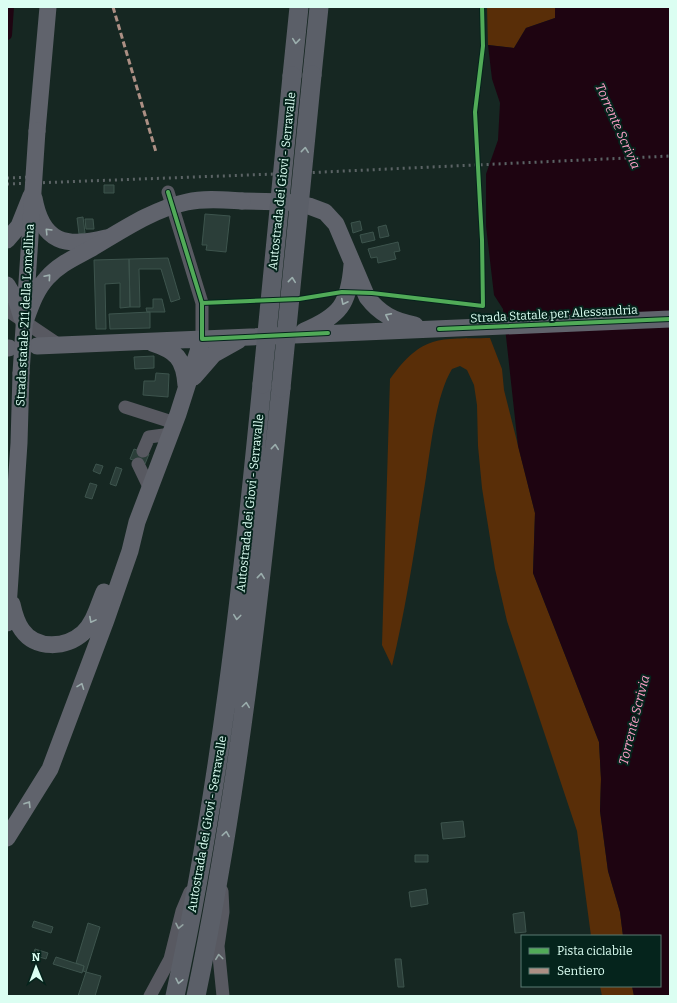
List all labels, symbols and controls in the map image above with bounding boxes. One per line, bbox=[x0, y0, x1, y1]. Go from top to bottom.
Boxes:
one-way arrow bbox=[291, 38, 300, 45]
water label: Torrente Scrivia bbox=[592, 81, 644, 171]
street label: Autostrada dei Giovi - Serravalle bbox=[266, 91, 298, 271]
one-way arrow bbox=[300, 147, 309, 153]
street label: Strada statale 211 della Lomellina bbox=[13, 223, 37, 407]
one-way arrow bbox=[46, 228, 53, 236]
one-way arrow bbox=[44, 275, 51, 282]
one-way arrow bbox=[287, 277, 296, 283]
one-way arrow bbox=[341, 298, 349, 305]
street label: Strada Statale per Alessandria bbox=[470, 303, 638, 325]
one-way arrow bbox=[385, 314, 392, 321]
street label: Autostrada dei Giovi - Serravalle bbox=[234, 413, 266, 593]
one-way arrow bbox=[270, 444, 279, 450]
one-way arrow bbox=[257, 573, 266, 579]
one-way arrow bbox=[233, 614, 242, 621]
one-way arrow bbox=[89, 616, 97, 623]
water label: Torrente Scrivia bbox=[616, 673, 652, 767]
one-way arrow bbox=[76, 683, 84, 690]
one-way arrow bbox=[241, 702, 250, 708]
street label: Autostrada dei Giovi - Serravalle bbox=[185, 735, 229, 913]
one-way arrow bbox=[23, 801, 30, 808]
one-way arrow bbox=[221, 831, 230, 837]
one-way arrow bbox=[175, 922, 183, 929]
legend bbox=[521, 935, 661, 987]
text: Pista ciclabile bbox=[557, 944, 632, 958]
north arrow bbox=[16, 947, 56, 987]
text: N bbox=[31, 951, 41, 964]
one-way arrow bbox=[215, 954, 224, 960]
text: Sentiero bbox=[557, 964, 605, 978]
one-way arrow bbox=[175, 978, 183, 984]

